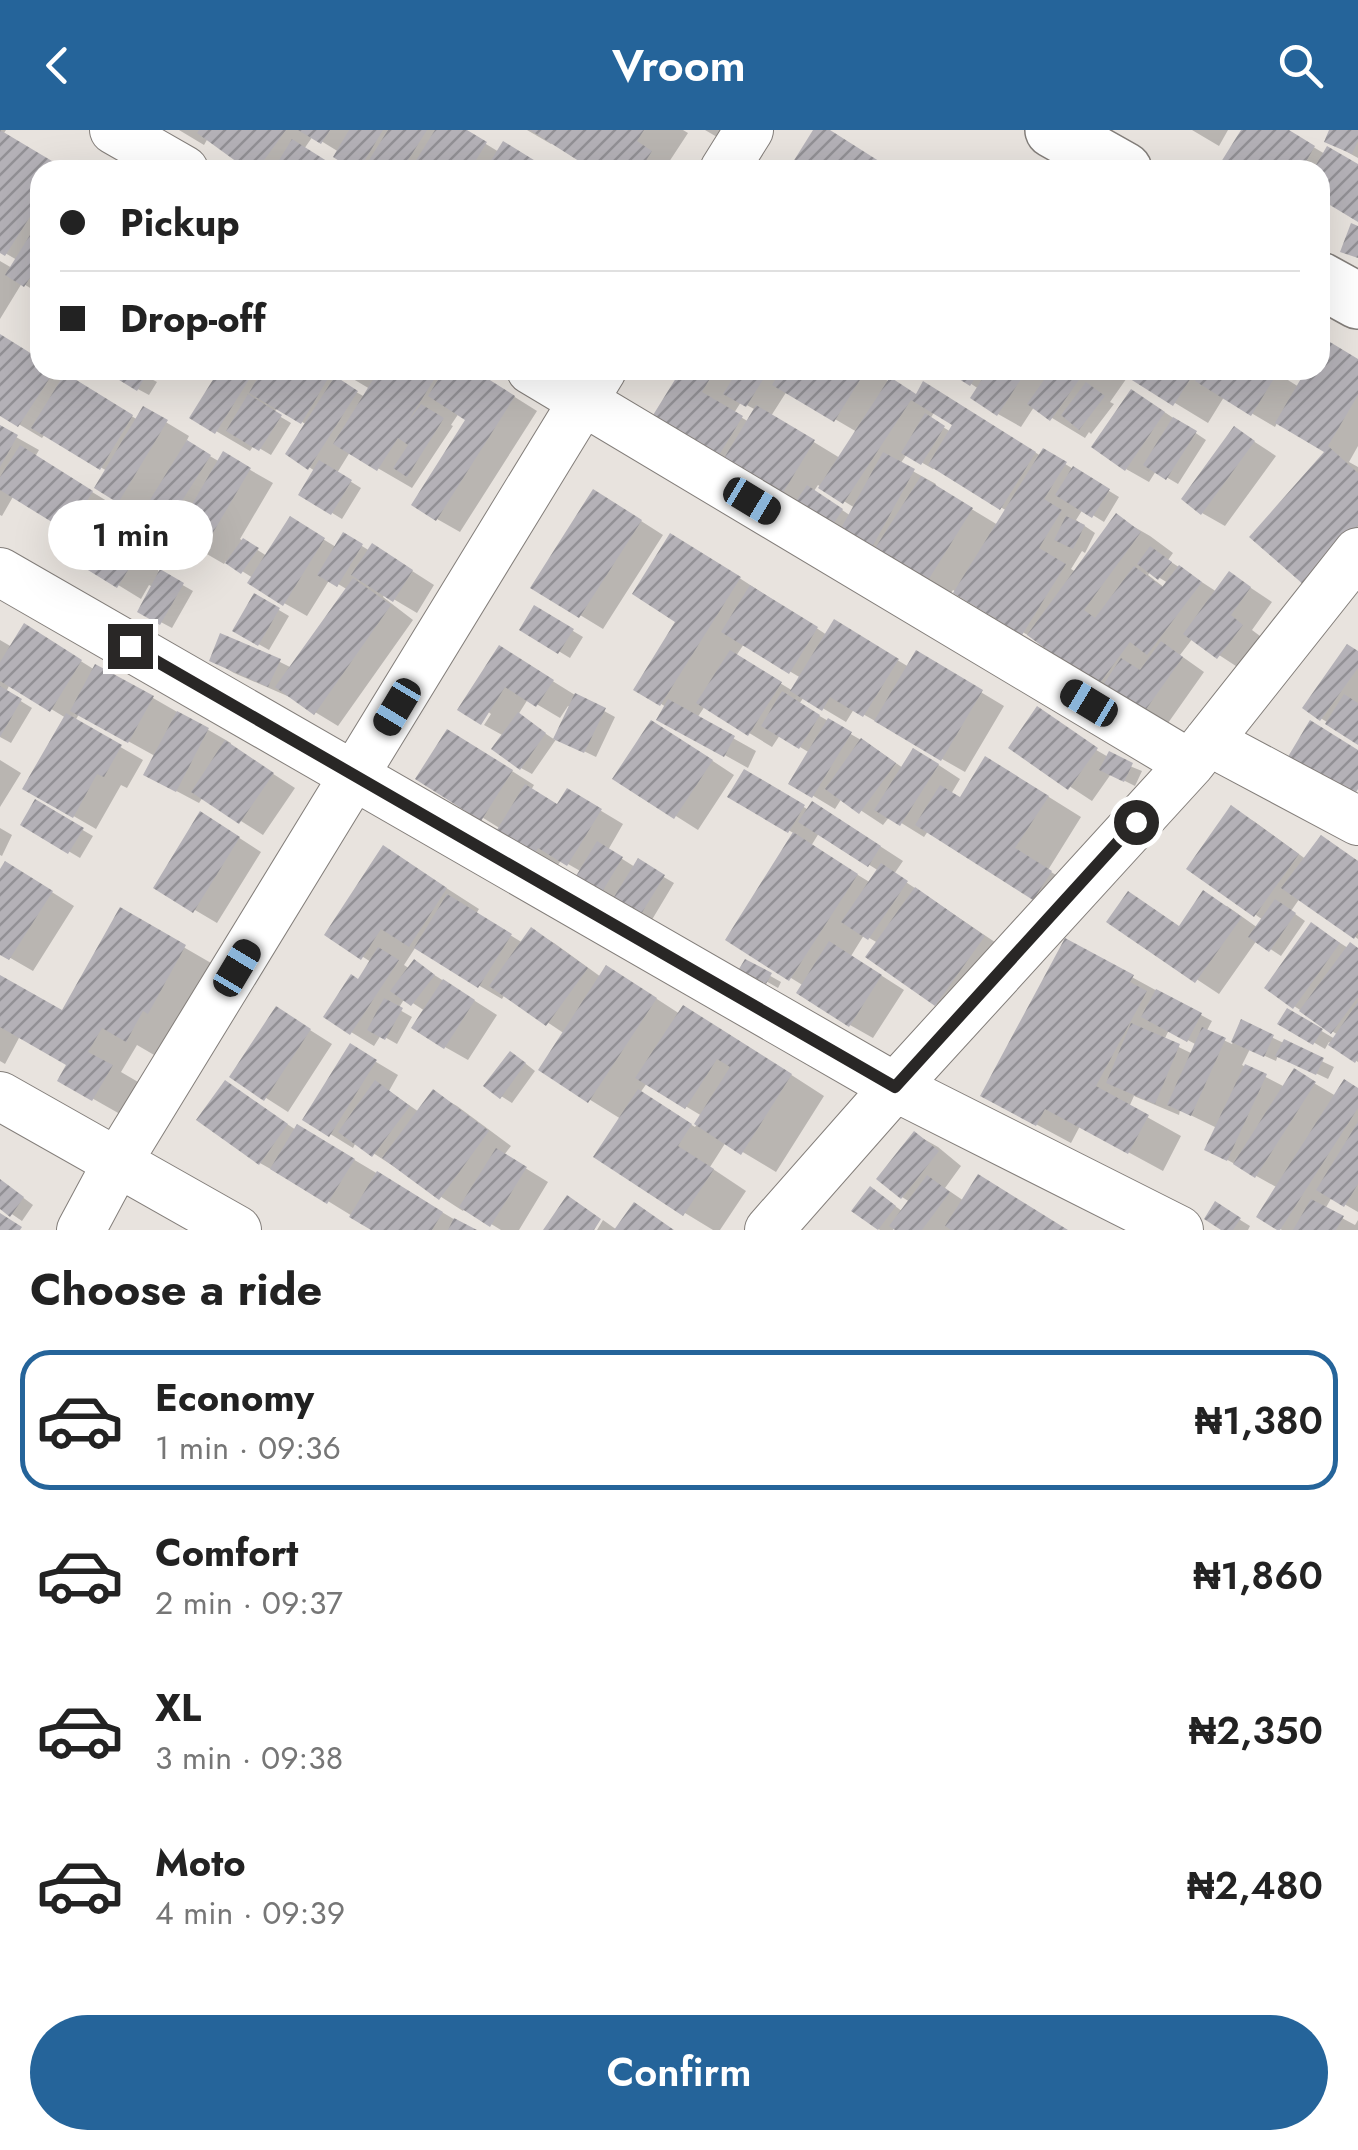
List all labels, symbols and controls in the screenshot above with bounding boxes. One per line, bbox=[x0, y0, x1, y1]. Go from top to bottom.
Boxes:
text: Vroom bbox=[612, 33, 746, 98]
icon: back bbox=[30, 38, 85, 93]
icon: search bbox=[1273, 38, 1328, 93]
text: Pickup bbox=[120, 195, 240, 250]
text: Drop-off bbox=[120, 291, 266, 346]
car bbox=[719, 473, 785, 529]
callout: 1 min bbox=[48, 501, 212, 571]
text: 1 min bbox=[92, 512, 169, 558]
route end bbox=[108, 624, 153, 669]
car bbox=[369, 674, 425, 740]
car bbox=[1056, 675, 1122, 731]
route start bbox=[1114, 800, 1159, 845]
car bbox=[209, 935, 265, 1001]
text: Choose a ride bbox=[30, 1257, 322, 1322]
text: Economy bbox=[155, 1370, 314, 1425]
icon: car bbox=[35, 1375, 125, 1465]
text: ₦1,380 bbox=[1195, 1393, 1323, 1448]
text: 1 min · 09:36 bbox=[155, 1425, 341, 1471]
text: Comfort bbox=[155, 1525, 298, 1580]
icon: car bbox=[35, 1530, 125, 1620]
text: ₦1,860 bbox=[1193, 1548, 1323, 1603]
text: 2 min · 09:37 bbox=[155, 1580, 343, 1626]
text: XL bbox=[155, 1680, 201, 1735]
icon: car bbox=[35, 1685, 125, 1775]
text: ₦2,350 bbox=[1189, 1703, 1323, 1758]
text: 3 min · 09:38 bbox=[155, 1735, 343, 1781]
text: Moto bbox=[155, 1835, 246, 1890]
icon: car bbox=[35, 1840, 125, 1930]
text: ₦2,480 bbox=[1187, 1858, 1323, 1913]
text: 4 min · 09:39 bbox=[155, 1890, 345, 1936]
button: Confirm bbox=[30, 2015, 1328, 2130]

